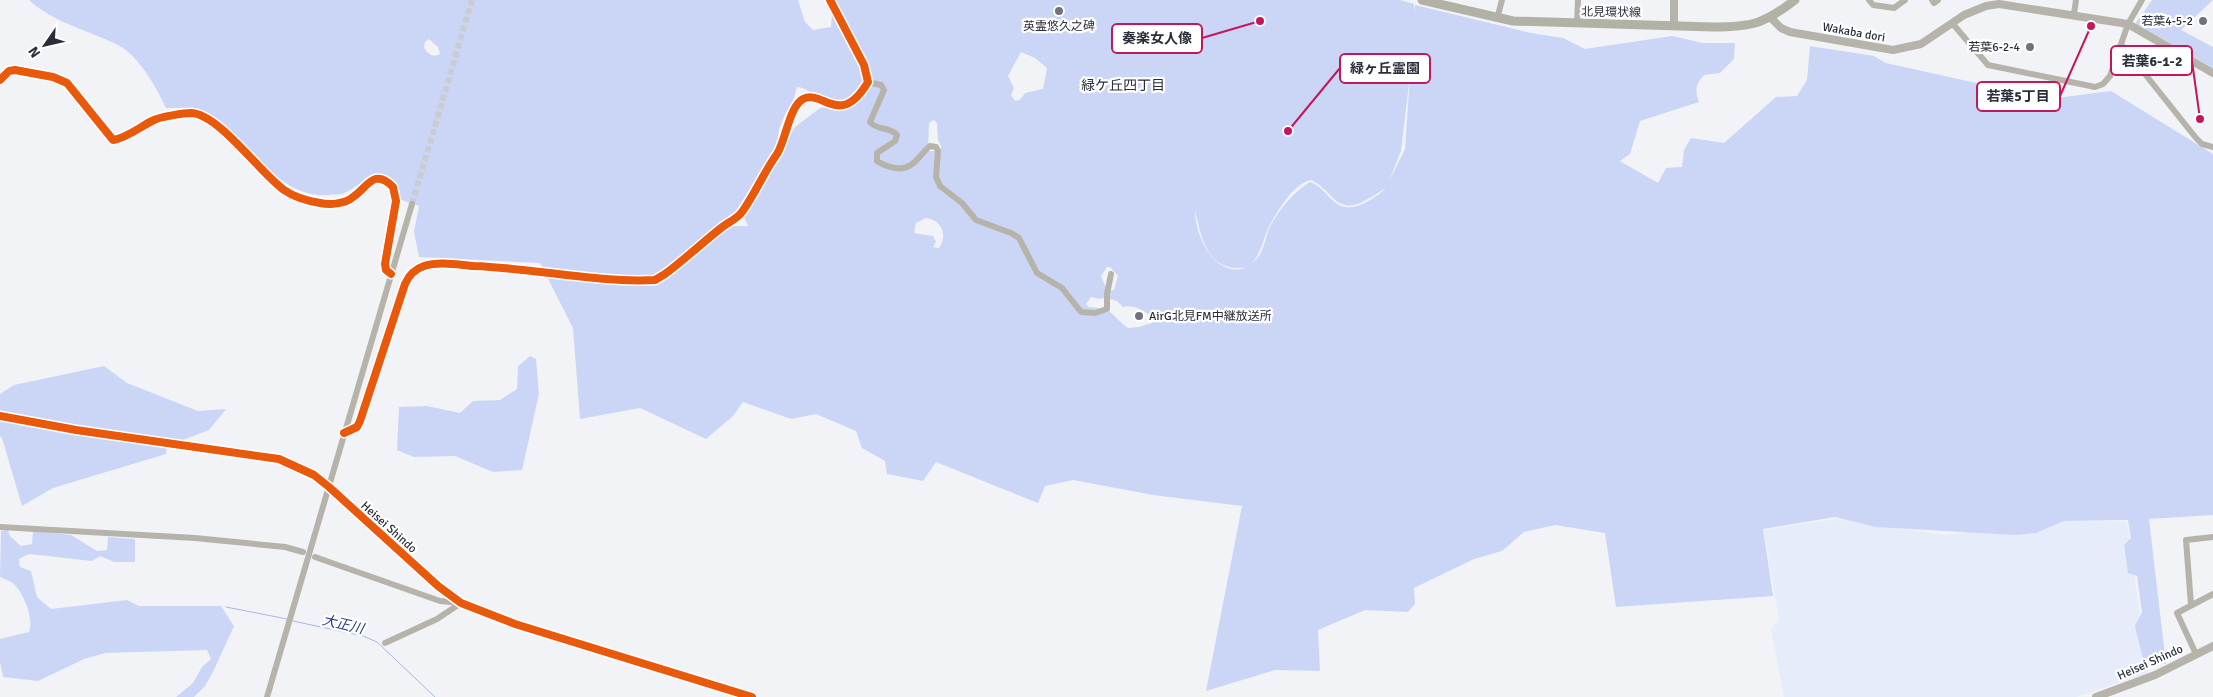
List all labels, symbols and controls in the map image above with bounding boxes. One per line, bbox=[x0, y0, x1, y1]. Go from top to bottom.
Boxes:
street label: 北見環状線 bbox=[1581, 4, 1641, 21]
marker: 英霊悠久之碑 bbox=[1053, 5, 1065, 17]
place label: 若葉4-5-2 bbox=[2141, 14, 2193, 29]
marker: 若葉4-5-2 bbox=[2197, 15, 2209, 27]
place label: 英霊悠久之碑 bbox=[1023, 19, 1095, 34]
north arrow bbox=[20, 20, 70, 70]
street label: Wakaba dori bbox=[1821, 20, 1886, 45]
callout: 奏楽女人像 bbox=[1112, 24, 1202, 53]
text: 奏楽女人像 bbox=[1122, 30, 1192, 47]
place label: 若葉6-2-4 bbox=[1968, 40, 2021, 55]
marker: 若葉6-2-4 bbox=[2024, 41, 2036, 53]
text: N bbox=[25, 43, 44, 61]
callout: 若葉6-1-2 bbox=[2111, 46, 2192, 75]
text: 若葉6-1-2 bbox=[2122, 53, 2182, 70]
callout: 緑ヶ丘霊園 bbox=[1340, 54, 1430, 83]
text: 緑ヶ丘霊園 bbox=[1350, 60, 1420, 77]
district label: 緑ケ丘四丁目 bbox=[1081, 77, 1165, 94]
callout: 若葉5丁目 bbox=[1977, 82, 2060, 111]
text: 若葉5丁目 bbox=[1986, 88, 2050, 105]
place label: AirG北見FM中継放送所 bbox=[1149, 309, 1272, 324]
marker: AirG北見FM中継放送所 bbox=[1133, 310, 1145, 322]
street label: Heisei Shindo bbox=[358, 498, 420, 556]
water label: 大正川 bbox=[321, 611, 367, 638]
street label: Heisei Shindo bbox=[2115, 641, 2185, 684]

